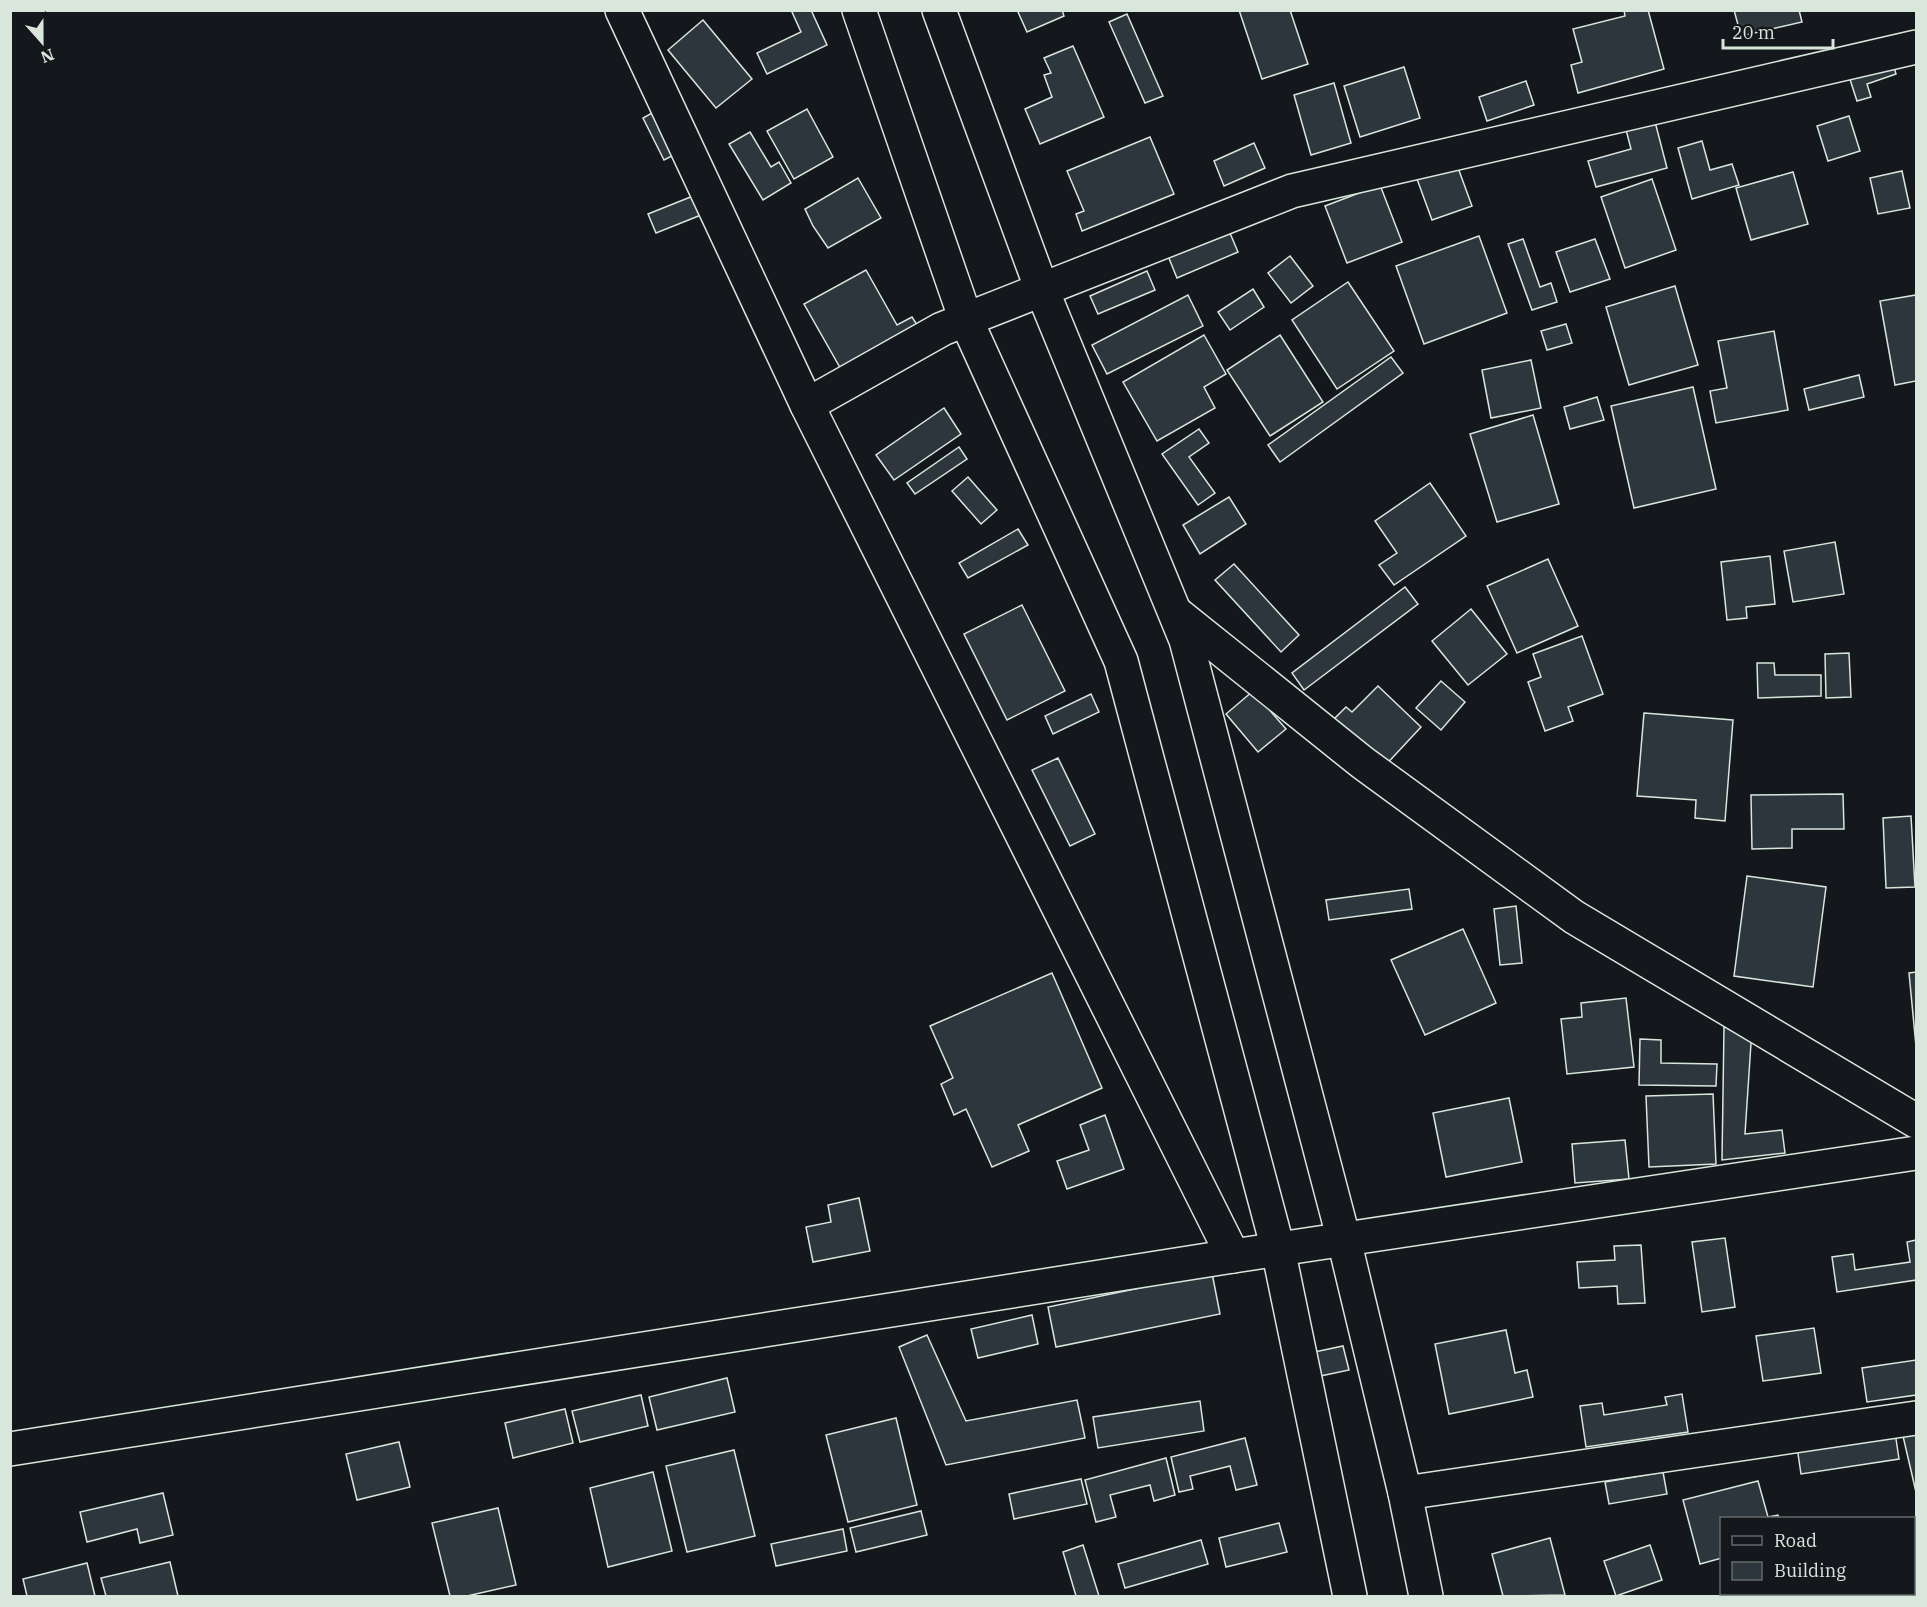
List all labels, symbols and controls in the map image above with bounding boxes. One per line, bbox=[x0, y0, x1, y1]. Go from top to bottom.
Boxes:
north arrow bbox=[12, 12, 72, 72]
scale bar bbox=[1723, 12, 1832, 50]
text: 20 m bbox=[1732, 21, 1775, 44]
text: N bbox=[38, 44, 57, 68]
legend bbox=[1720, 1517, 1915, 1595]
text: Road bbox=[1774, 1529, 1817, 1552]
text: Building bbox=[1774, 1559, 1846, 1582]

